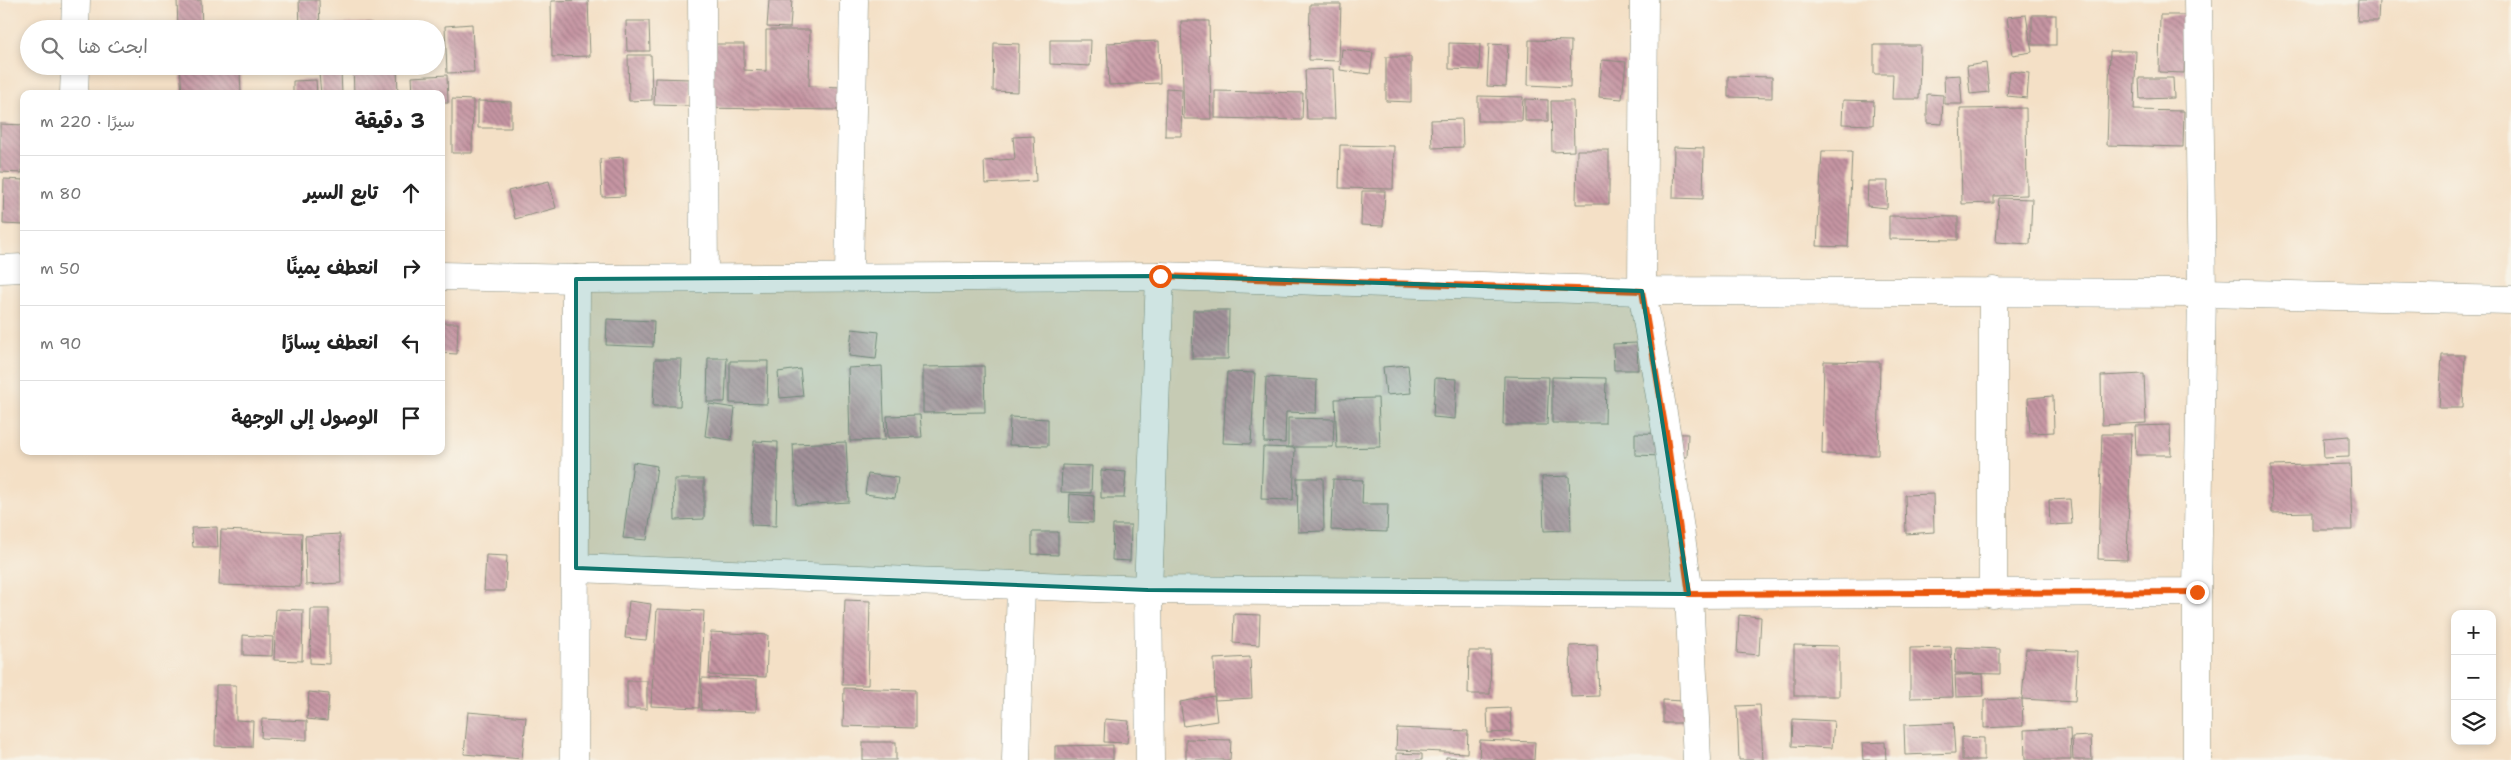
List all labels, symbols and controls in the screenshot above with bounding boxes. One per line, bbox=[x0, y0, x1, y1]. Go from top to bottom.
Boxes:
search box bbox=[20, 20, 445, 75]
icon: search bbox=[38, 34, 66, 62]
text: ابحث هنا bbox=[78, 34, 148, 59]
text: 3 دقيقة bbox=[355, 107, 425, 135]
text: سيرًا · 220 m bbox=[40, 111, 135, 132]
icon: ahead bbox=[397, 179, 425, 207]
text: تابع السير bbox=[304, 180, 378, 205]
text: 80 m bbox=[40, 183, 81, 204]
icon: right bbox=[397, 254, 425, 282]
text: انعطف يمينًا bbox=[287, 255, 378, 280]
text: 50 m bbox=[40, 258, 80, 279]
route start bbox=[1149, 265, 1172, 288]
icon: left bbox=[397, 329, 425, 357]
text: انعطف يسارًا bbox=[282, 330, 378, 355]
text: 90 m bbox=[40, 333, 81, 354]
icon: arrive bbox=[397, 404, 425, 432]
text: الوصول إلى الوجهة bbox=[231, 405, 378, 430]
route end bbox=[2186, 581, 2209, 604]
map controls bbox=[2451, 610, 2496, 745]
button: + bbox=[2451, 610, 2496, 655]
button: − bbox=[2451, 655, 2496, 700]
button: layers bbox=[2451, 700, 2496, 745]

